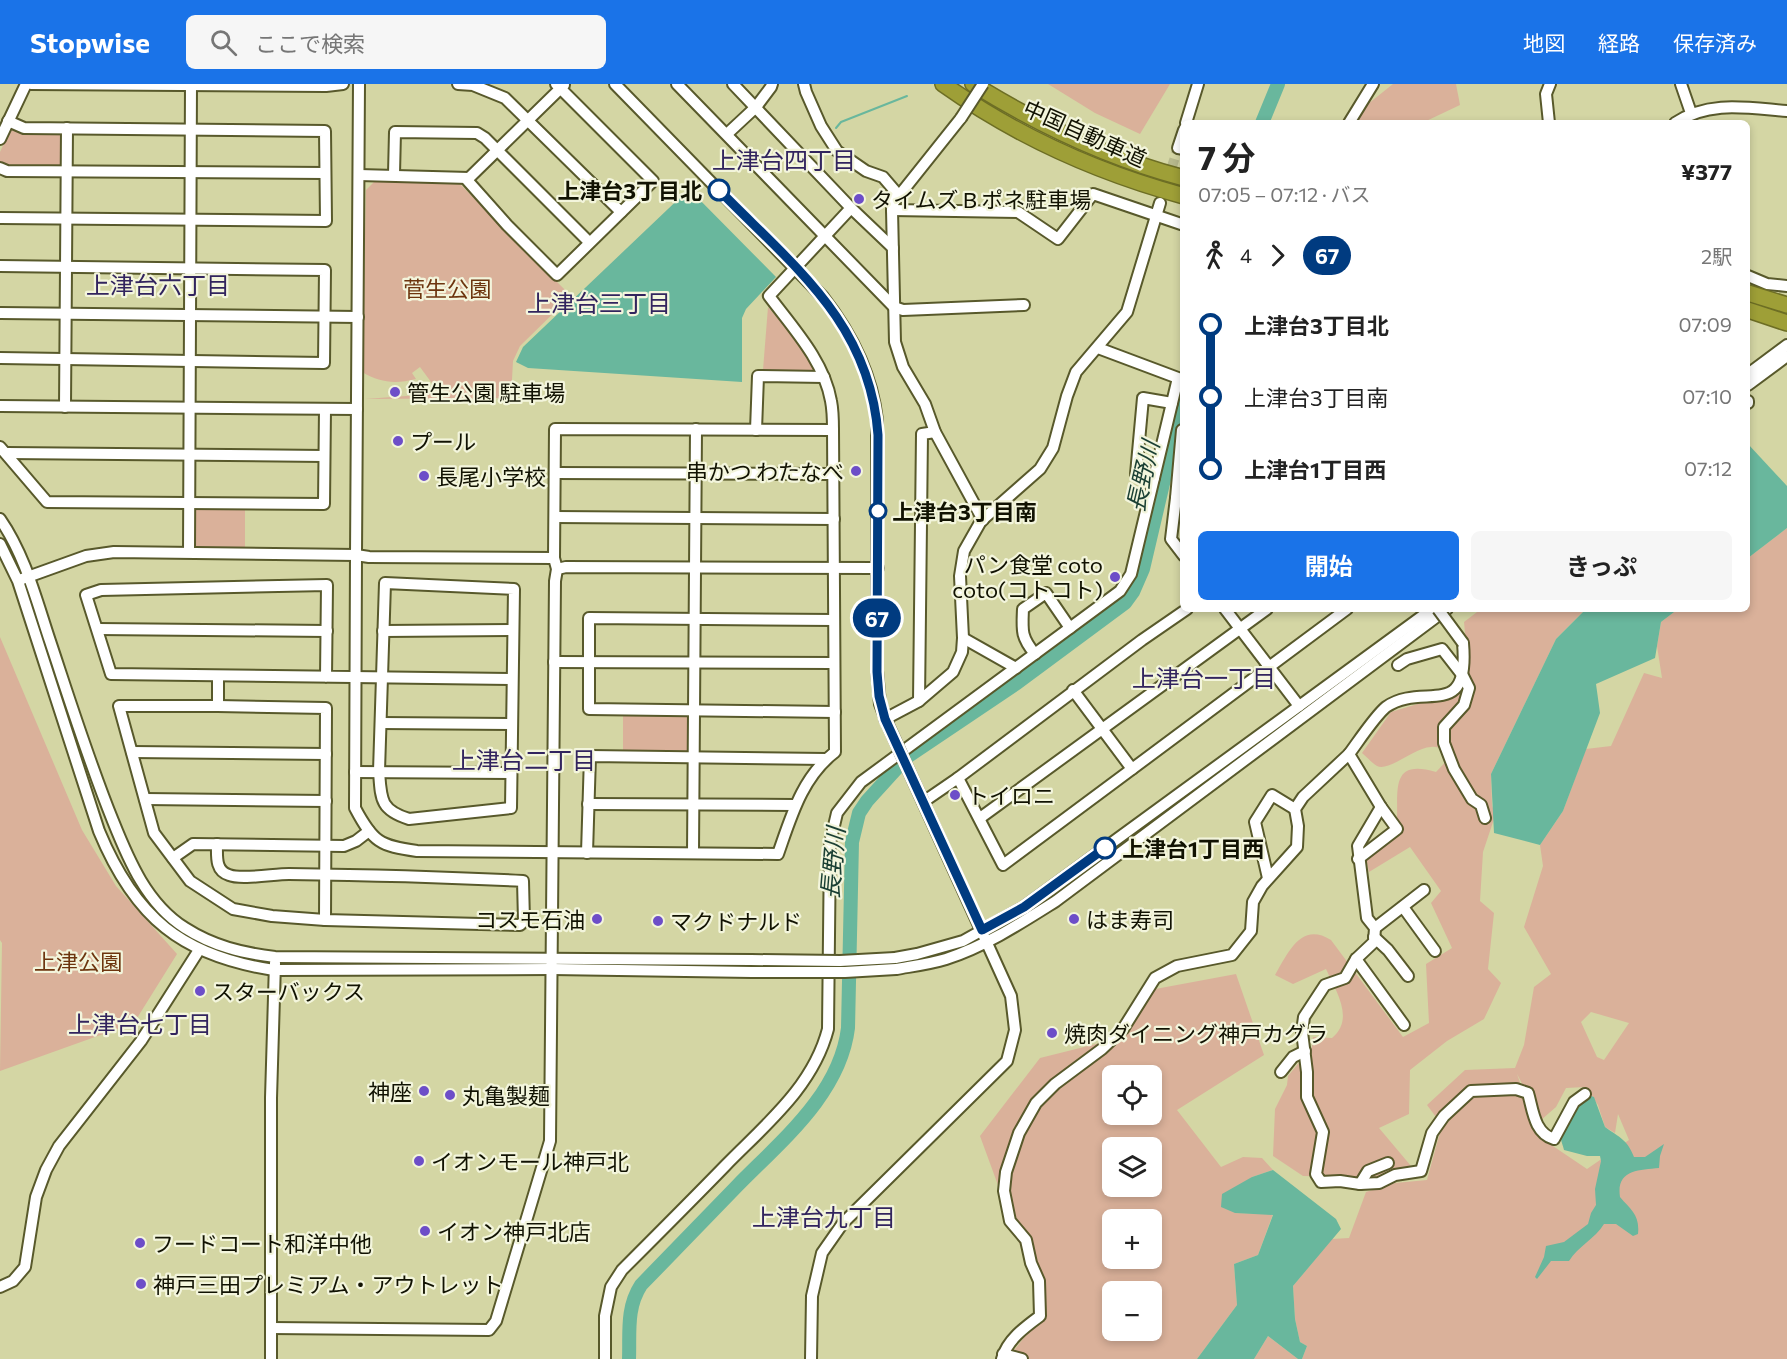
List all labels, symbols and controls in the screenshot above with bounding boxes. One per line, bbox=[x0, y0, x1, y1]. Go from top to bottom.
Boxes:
search box bbox=[186, 15, 606, 69]
text: Stopwise bbox=[30, 25, 150, 59]
icon: search bbox=[207, 26, 240, 59]
text: ここで検索 bbox=[255, 30, 365, 57]
text: 地図 bbox=[1523, 30, 1565, 55]
text: 経路 bbox=[1598, 30, 1640, 55]
text: 保存済み bbox=[1673, 30, 1757, 55]
street label: 中国自動車道 bbox=[1019, 94, 1151, 172]
text: 7 分 bbox=[1198, 136, 1255, 177]
district label: 上津台四丁目 bbox=[712, 145, 856, 174]
text: ¥377 bbox=[1681, 158, 1732, 185]
place label: 上津台3丁目北 bbox=[557, 177, 702, 204]
marker: 上津台3丁目北 bbox=[708, 179, 730, 201]
text: 07:05 – 07:12 · バス bbox=[1198, 182, 1371, 206]
place label: タイムズ B ポネ駐車場 bbox=[871, 186, 1091, 213]
marker: タイムズ B ポネ駐車場 bbox=[852, 192, 866, 206]
icon: walk bbox=[1198, 239, 1231, 272]
icon: forward bbox=[1261, 239, 1294, 272]
text: 4 bbox=[1240, 243, 1252, 267]
text: 67 bbox=[1315, 243, 1339, 268]
text: 2駅 bbox=[1701, 244, 1732, 268]
district label: 上津台六丁目 bbox=[86, 270, 230, 299]
park label: 菅生公園 bbox=[403, 275, 491, 302]
district label: 上津台三丁目 bbox=[527, 288, 671, 317]
text: 上津台3丁目北 bbox=[1244, 312, 1389, 339]
text: 07:09 bbox=[1679, 312, 1732, 336]
place label: 管生公園 駐車場 bbox=[407, 379, 565, 406]
text: 上津台3丁目南 bbox=[1244, 384, 1389, 411]
text: 07:10 bbox=[1682, 384, 1732, 408]
marker: 管生公園 駐車場 bbox=[388, 385, 402, 399]
place label: プール bbox=[410, 428, 476, 455]
marker: プール bbox=[391, 434, 405, 448]
water label: 長野川 bbox=[1120, 435, 1165, 514]
text: 上津台1丁目西 bbox=[1244, 456, 1386, 483]
text: 07:12 bbox=[1684, 456, 1732, 480]
place label: 串かつ わたなべ bbox=[686, 458, 844, 485]
place label: 長尾小学校 bbox=[436, 463, 546, 490]
marker: 串かつ わたなべ bbox=[849, 464, 863, 478]
marker: 長尾小学校 bbox=[417, 469, 431, 483]
place label: 上津台3丁目南 bbox=[892, 498, 1037, 525]
marker: 上津台3丁目南 bbox=[869, 502, 887, 520]
button: 開始 bbox=[1198, 531, 1459, 600]
button: きっぷ bbox=[1471, 531, 1732, 600]
place label: パン食堂 coto coto(コトコト) bbox=[952, 551, 1103, 603]
marker: パン食堂 coto coto(コトコト) bbox=[1108, 570, 1122, 584]
line badge: 67 bbox=[850, 598, 904, 638]
text: 67 bbox=[865, 606, 889, 631]
district label: 上津台一丁目 bbox=[1132, 663, 1276, 692]
district label: 上津台二丁目 bbox=[452, 745, 596, 774]
place label: トイロニ bbox=[967, 782, 1055, 809]
marker: トイロニ bbox=[948, 788, 962, 802]
water label: 長野川 bbox=[814, 823, 850, 900]
place label: 上津台1丁目西 bbox=[1122, 835, 1264, 862]
marker: 上津台1丁目西 bbox=[1094, 837, 1116, 859]
place label: コスモ石油 bbox=[475, 906, 585, 933]
place label: はま寿司 bbox=[1086, 906, 1174, 933]
place label: マクドナルド bbox=[670, 908, 802, 935]
marker: コスモ石油 bbox=[590, 912, 604, 926]
marker: はま寿司 bbox=[1067, 912, 1081, 926]
marker: マクドナルド bbox=[651, 914, 665, 928]
park label: 上津公園 bbox=[34, 948, 122, 975]
place label: スターバックス bbox=[212, 978, 365, 1005]
marker: スターバックス bbox=[193, 984, 207, 998]
district label: 上津台七丁目 bbox=[68, 1009, 212, 1038]
place label: 焼肉ダイニング神戸カグラ bbox=[1064, 1020, 1328, 1047]
marker: 焼肉ダイニング神戸カグラ bbox=[1045, 1026, 1059, 1040]
map controls bbox=[1102, 1065, 1162, 1341]
button: locate bbox=[1102, 1065, 1162, 1125]
place label: 神座 bbox=[368, 1078, 412, 1105]
place label: 丸亀製麺 bbox=[462, 1082, 550, 1109]
marker: 神座 bbox=[417, 1084, 431, 1098]
marker: 丸亀製麺 bbox=[443, 1088, 457, 1102]
button: layers bbox=[1102, 1137, 1162, 1197]
place label: イオンモール神戸北 bbox=[431, 1148, 629, 1175]
marker: イオンモール神戸北 bbox=[412, 1154, 426, 1168]
district label: 上津台九丁目 bbox=[752, 1202, 896, 1231]
button: + bbox=[1102, 1209, 1162, 1269]
place label: イオン神戸北店 bbox=[437, 1218, 591, 1245]
marker: イオン神戸北店 bbox=[418, 1224, 432, 1238]
place label: フードコート和洋中他 bbox=[152, 1230, 372, 1257]
marker: フードコート和洋中他 bbox=[133, 1236, 147, 1250]
place label: 神戸三田プレミアム・アウトレット bbox=[153, 1271, 503, 1298]
marker: 神戸三田プレミアム・アウトレット bbox=[134, 1277, 148, 1291]
button: − bbox=[1102, 1281, 1162, 1341]

